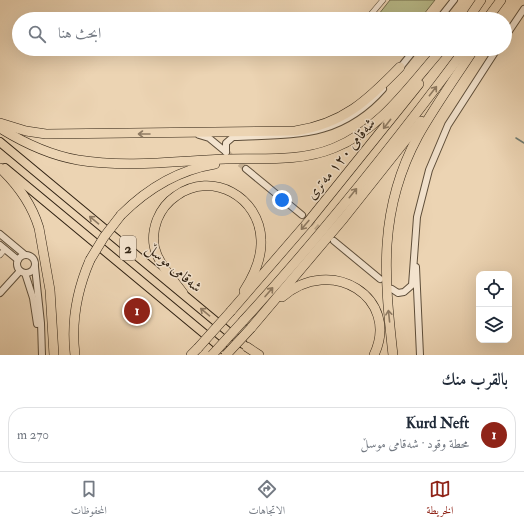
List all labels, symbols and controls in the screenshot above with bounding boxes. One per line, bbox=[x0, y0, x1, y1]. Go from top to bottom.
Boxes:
search box bbox=[12, 12, 512, 56]
icon: search bbox=[26, 23, 48, 45]
text: ابحث هنا bbox=[58, 24, 101, 43]
one-way arrow bbox=[429, 85, 438, 96]
street label: شەقامی ١٢٠ مەتری bbox=[302, 114, 380, 204]
one-way arrow bbox=[383, 119, 391, 130]
one-way arrow bbox=[138, 130, 151, 138]
one-way arrow bbox=[348, 187, 357, 198]
your location bbox=[272, 190, 292, 210]
one-way arrow bbox=[89, 215, 100, 224]
one-way arrow bbox=[301, 220, 310, 231]
road number: 2 bbox=[120, 236, 136, 260]
street label: شەقامی موسڵ bbox=[141, 239, 206, 298]
map controls bbox=[476, 271, 512, 343]
button: locate bbox=[476, 271, 512, 307]
one-way arrow bbox=[264, 287, 274, 297]
pin: 1 bbox=[124, 296, 150, 326]
one-way arrow bbox=[200, 307, 210, 316]
button: layers bbox=[476, 307, 512, 343]
one-way arrow bbox=[385, 310, 393, 323]
text: بالقرب منك bbox=[442, 369, 508, 390]
text: Kurd Neft bbox=[406, 414, 469, 433]
text: 270 m bbox=[17, 427, 49, 443]
text: 1 bbox=[492, 427, 496, 443]
text: محطة وقود · شەقامی موسڵ bbox=[361, 436, 469, 452]
tab: المحفوظات bbox=[71, 478, 107, 521]
tab: الاتجاهات bbox=[248, 478, 285, 521]
tab: الخريطة bbox=[427, 478, 453, 521]

